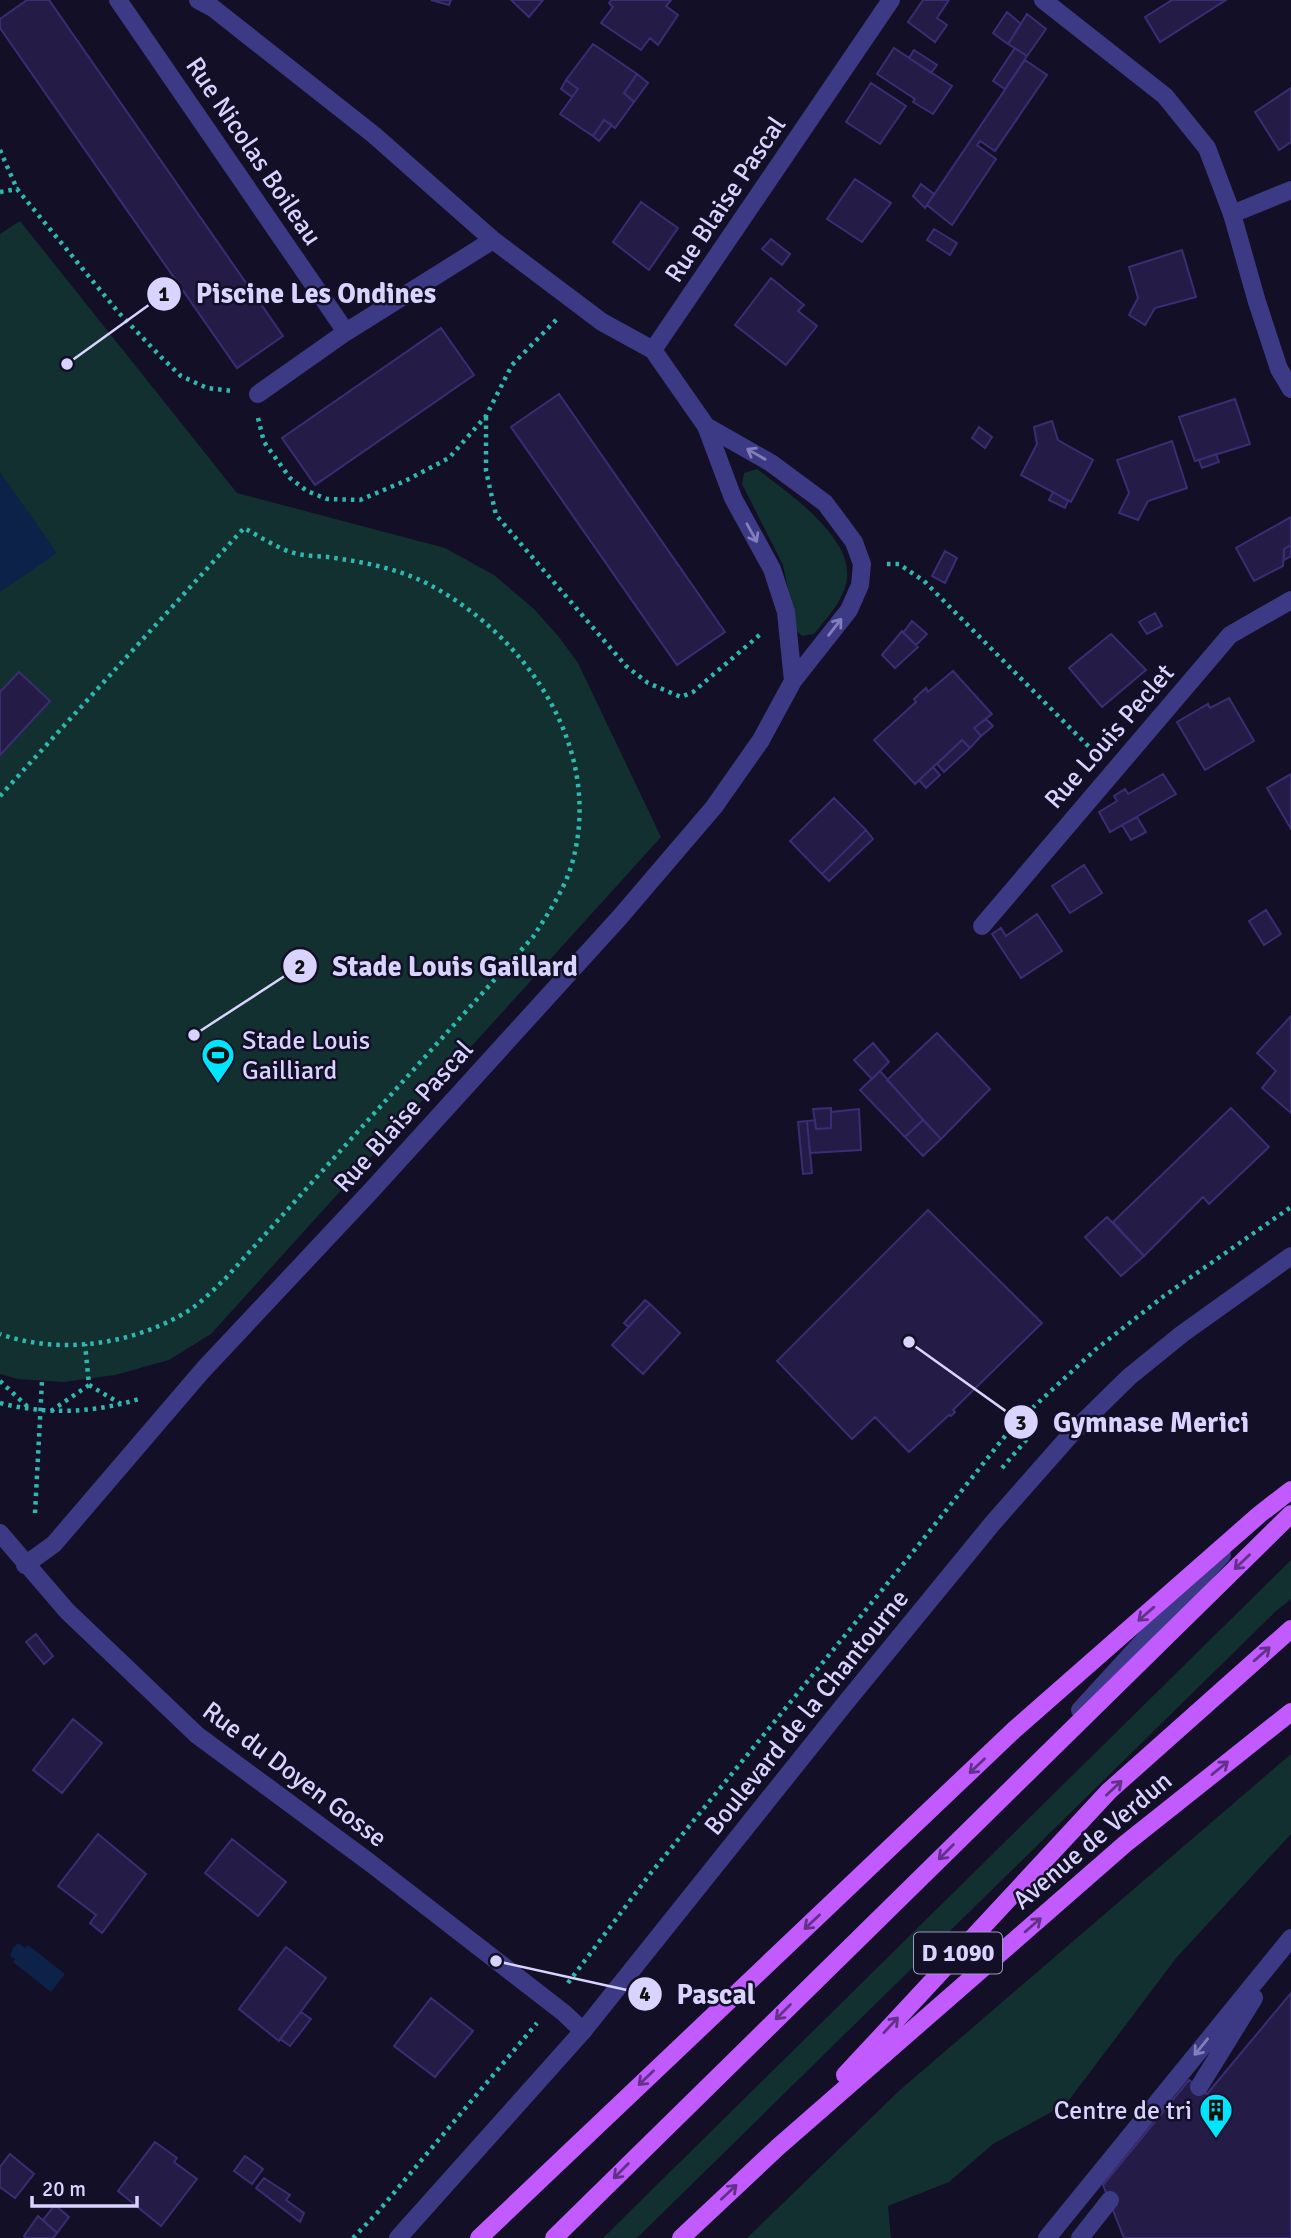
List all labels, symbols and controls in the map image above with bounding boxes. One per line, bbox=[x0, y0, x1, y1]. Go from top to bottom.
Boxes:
street label: Rue Nicolas Boileau bbox=[178, 51, 328, 252]
street label: Rue Blaise Pascal bbox=[658, 110, 793, 289]
callout: Piscine Les Ondines bbox=[146, 269, 450, 318]
text: Piscine Les Ondines bbox=[196, 277, 436, 311]
text: 1 bbox=[158, 281, 170, 307]
one-way arrow bbox=[746, 447, 766, 461]
one-way arrow bbox=[746, 522, 759, 543]
one-way arrow bbox=[828, 619, 843, 637]
street label: Rue Louis Peclet bbox=[1038, 658, 1181, 816]
callout: Stade Louis Gaillard bbox=[283, 942, 591, 991]
text: Stade Louis Gaillard bbox=[332, 950, 578, 984]
text: 2 bbox=[294, 954, 306, 980]
place label: Stade Louis Gailliard bbox=[242, 1025, 370, 1087]
street label: Rue Blaise Pascal bbox=[327, 1034, 480, 1199]
sports icon: Stade Louis Gailliard bbox=[199, 1036, 237, 1085]
callout: Gymnase Merici bbox=[1004, 1398, 1263, 1447]
text: Gymnase Merici bbox=[1053, 1406, 1249, 1440]
text: 3 bbox=[1015, 1410, 1027, 1436]
one-way arrow bbox=[1234, 1554, 1251, 1571]
street label: Boulevard de la Chantourne bbox=[698, 1583, 916, 1842]
one-way arrow bbox=[1137, 1606, 1155, 1622]
one-way arrow bbox=[1253, 1646, 1271, 1662]
street label: Rue du Doyen Gosse bbox=[196, 1695, 393, 1854]
one-way arrow bbox=[969, 1757, 986, 1774]
one-way arrow bbox=[1211, 1760, 1229, 1775]
street label: Avenue de Verdun bbox=[1007, 1765, 1179, 1917]
one-way arrow bbox=[1105, 1779, 1122, 1796]
one-way arrow bbox=[937, 1844, 954, 1861]
one-way arrow bbox=[803, 1914, 820, 1931]
one-way arrow bbox=[1023, 1917, 1041, 1933]
road number: D 1090 bbox=[914, 1932, 1002, 1974]
callout: Pascal bbox=[627, 1970, 770, 2019]
text: Pascal bbox=[676, 1978, 756, 2012]
text: 4 bbox=[639, 1981, 651, 2007]
one-way arrow bbox=[775, 2003, 792, 2020]
one-way arrow bbox=[883, 2017, 900, 2034]
one-way arrow bbox=[1194, 2038, 1209, 2056]
one-way arrow bbox=[638, 2070, 655, 2087]
building icon: Centre de tri bbox=[1197, 2091, 1235, 2140]
place label: Centre de tri bbox=[1054, 2095, 1192, 2127]
one-way arrow bbox=[613, 2163, 630, 2180]
scale bar bbox=[32, 2164, 136, 2208]
text: 20 m bbox=[42, 2176, 86, 2202]
one-way arrow bbox=[720, 2184, 737, 2201]

